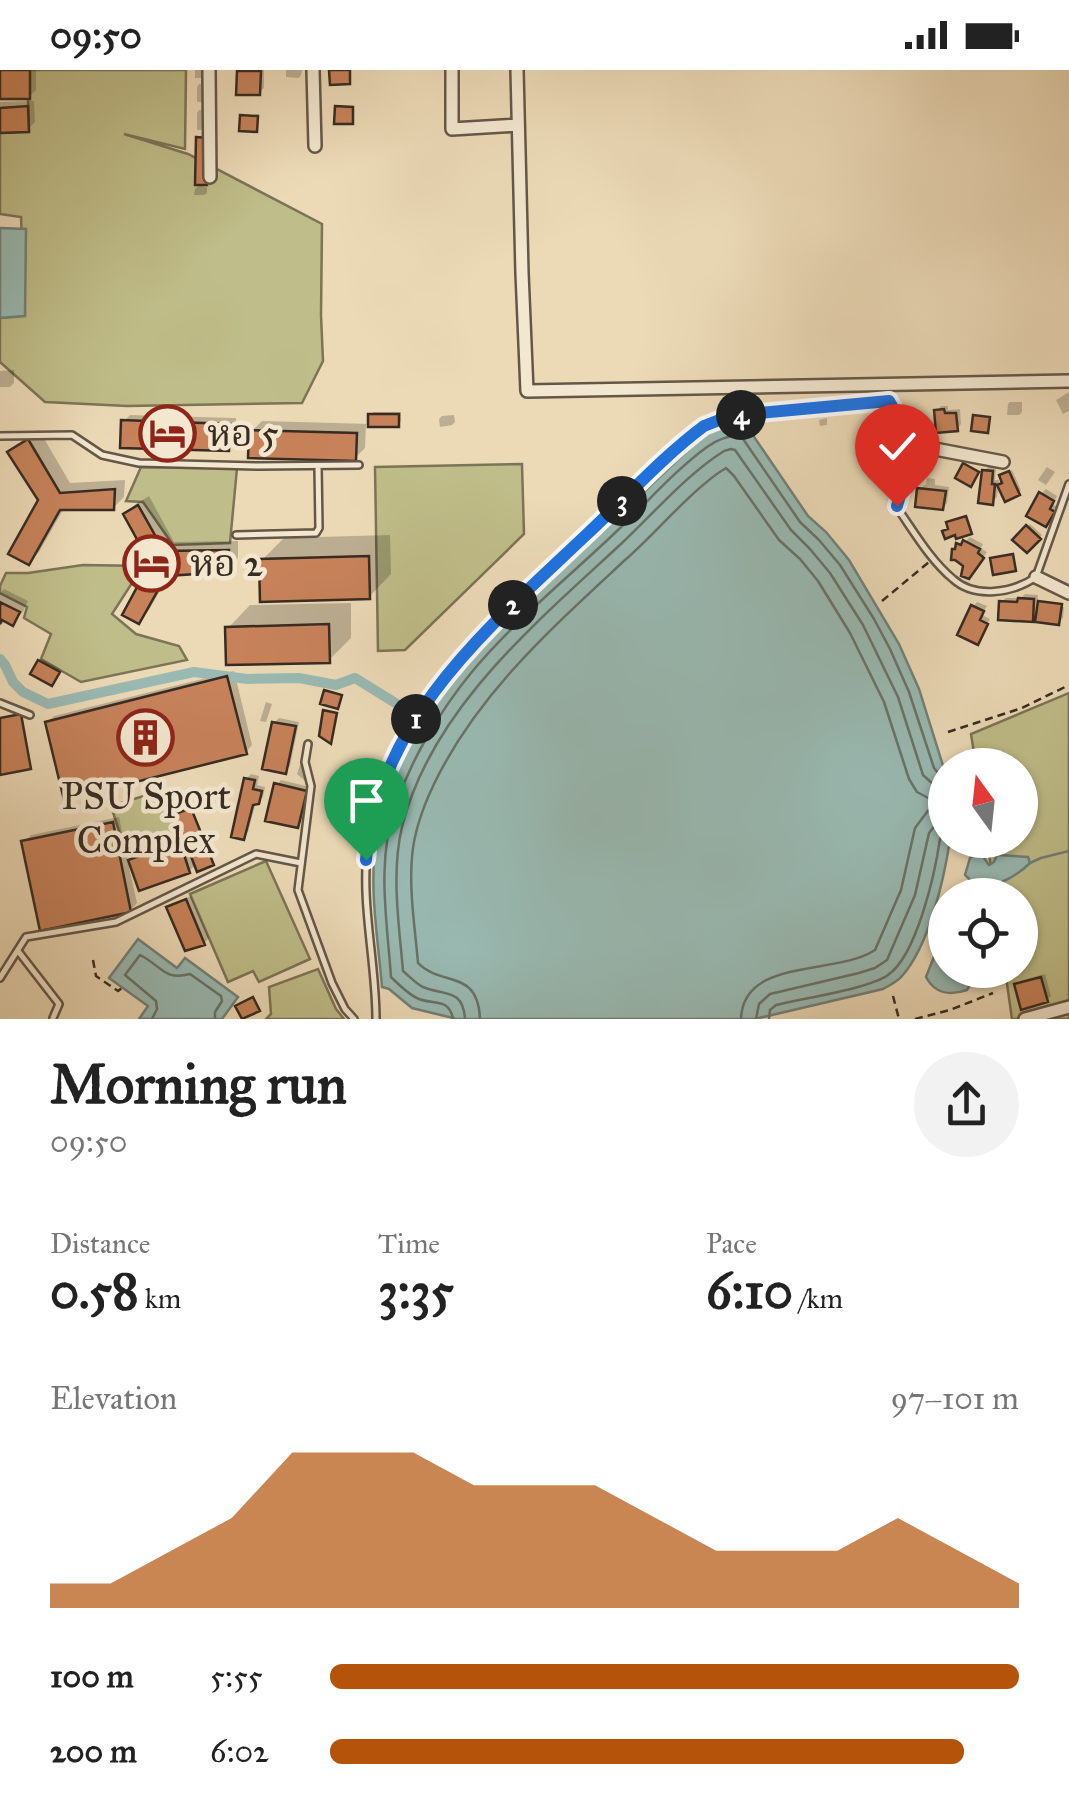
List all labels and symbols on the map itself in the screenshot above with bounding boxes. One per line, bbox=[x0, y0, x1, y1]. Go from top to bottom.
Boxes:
pin: 4 bbox=[716, 390, 766, 440]
hotel icon: หอ 5 bbox=[138, 403, 198, 463]
pin bbox=[855, 404, 940, 507]
place label: หอ 5 bbox=[207, 410, 279, 456]
pin: 3 bbox=[597, 476, 647, 526]
hotel icon: หอ 2 bbox=[121, 533, 181, 593]
place label: หอ 2 bbox=[190, 540, 263, 586]
pin: 2 bbox=[488, 580, 538, 630]
pin: 1 bbox=[391, 694, 441, 744]
building icon: PSU Sport Complex bbox=[116, 708, 176, 768]
north arrow bbox=[928, 748, 1038, 858]
pin bbox=[324, 758, 409, 861]
place label: PSU Sport Complex bbox=[61, 773, 231, 863]

